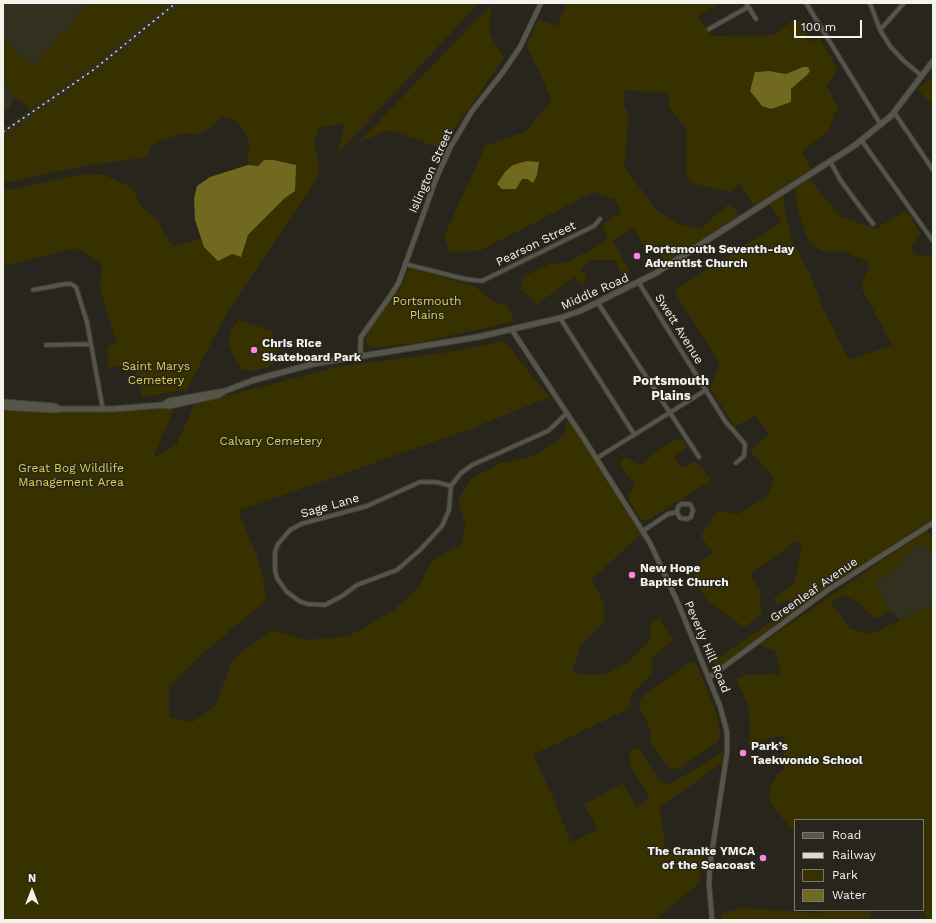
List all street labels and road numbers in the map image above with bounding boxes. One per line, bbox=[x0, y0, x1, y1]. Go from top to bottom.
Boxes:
street label: Islington Street bbox=[406, 127, 456, 215]
street label: Pearson Street bbox=[494, 219, 578, 269]
street label: Middle Road bbox=[559, 271, 631, 313]
street label: Swett Avenue bbox=[652, 291, 706, 367]
street label: Sage Lane bbox=[299, 491, 361, 521]
street label: Greenleaf Avenue bbox=[768, 554, 860, 626]
street label: Peverly Hill Road bbox=[681, 599, 733, 695]

